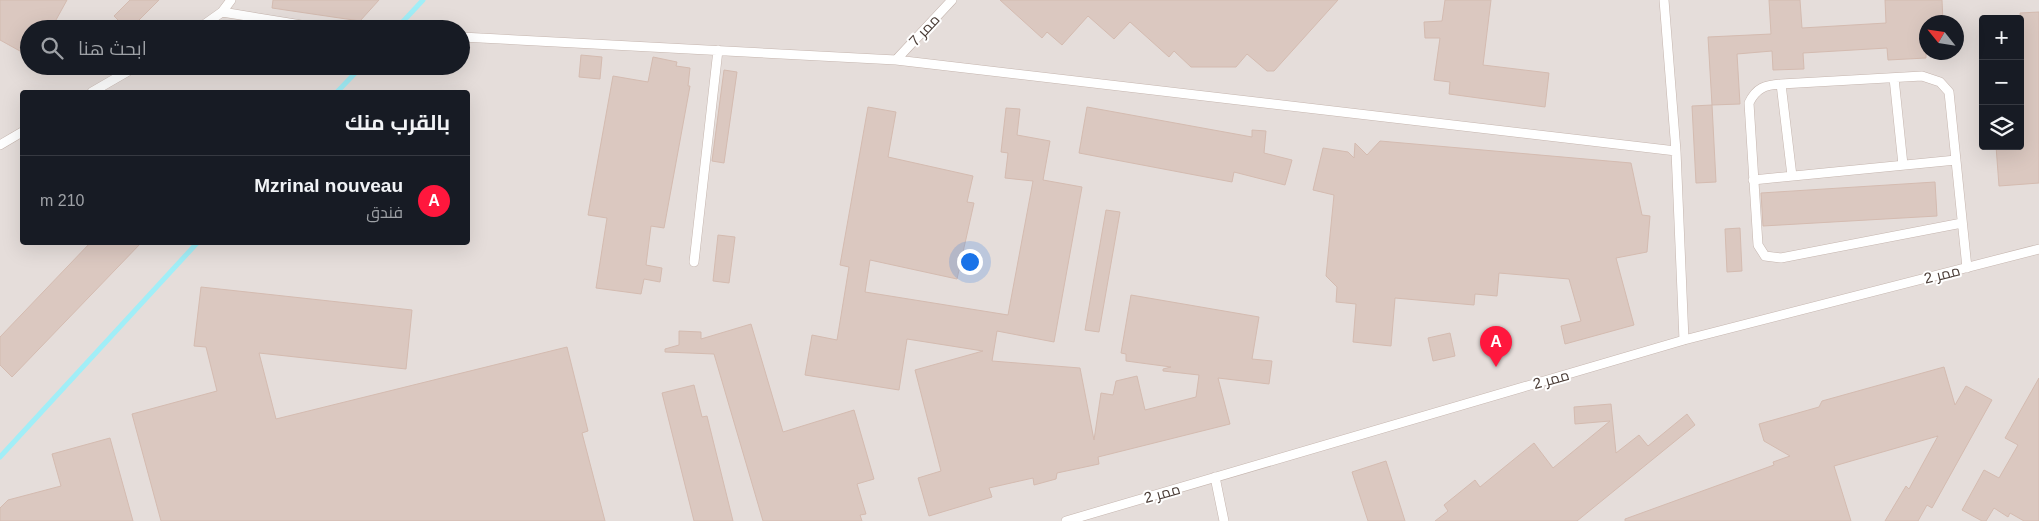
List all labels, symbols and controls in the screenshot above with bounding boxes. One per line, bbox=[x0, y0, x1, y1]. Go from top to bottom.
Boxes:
street label: ممر 7 bbox=[905, 11, 943, 50]
north arrow bbox=[1919, 15, 1964, 60]
map controls bbox=[1979, 15, 2024, 150]
button: + bbox=[1979, 15, 2024, 60]
search box bbox=[20, 20, 470, 75]
icon: search bbox=[38, 34, 66, 62]
text: ابحث هنا bbox=[78, 38, 147, 59]
button: − bbox=[1979, 60, 2024, 105]
button: layers bbox=[1979, 105, 2024, 150]
text: بالقرب منك bbox=[345, 111, 450, 134]
text: Mzrinal nouveau bbox=[254, 175, 403, 196]
text: 210 m bbox=[40, 192, 84, 209]
text: A bbox=[428, 192, 440, 209]
text: فندق bbox=[366, 204, 403, 221]
your location bbox=[957, 249, 983, 275]
street label: ممر 2 bbox=[1922, 261, 1962, 288]
pin: A bbox=[1480, 326, 1512, 367]
street label: ممر 2 bbox=[1531, 366, 1571, 393]
street label: ممر 2 bbox=[1142, 480, 1182, 507]

